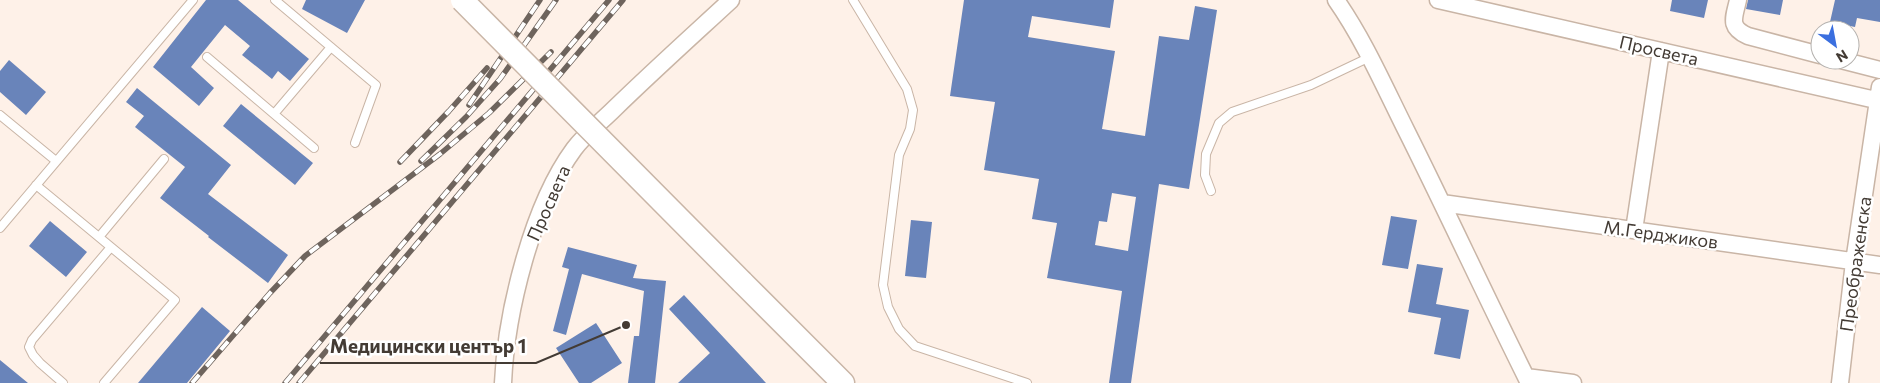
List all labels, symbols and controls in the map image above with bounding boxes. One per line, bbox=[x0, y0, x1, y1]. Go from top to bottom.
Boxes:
north arrow bbox=[1810, 20, 1860, 70]
street label: Просвета bbox=[1617, 30, 1701, 70]
text: N bbox=[1833, 46, 1851, 66]
street label: Просвета bbox=[522, 162, 574, 244]
street label: Преображенска bbox=[1835, 195, 1875, 333]
street label: М.Герджиков bbox=[1603, 215, 1719, 253]
callout: Медицински център 1 bbox=[320, 329, 536, 363]
text: Медицински център 1 bbox=[330, 334, 526, 357]

